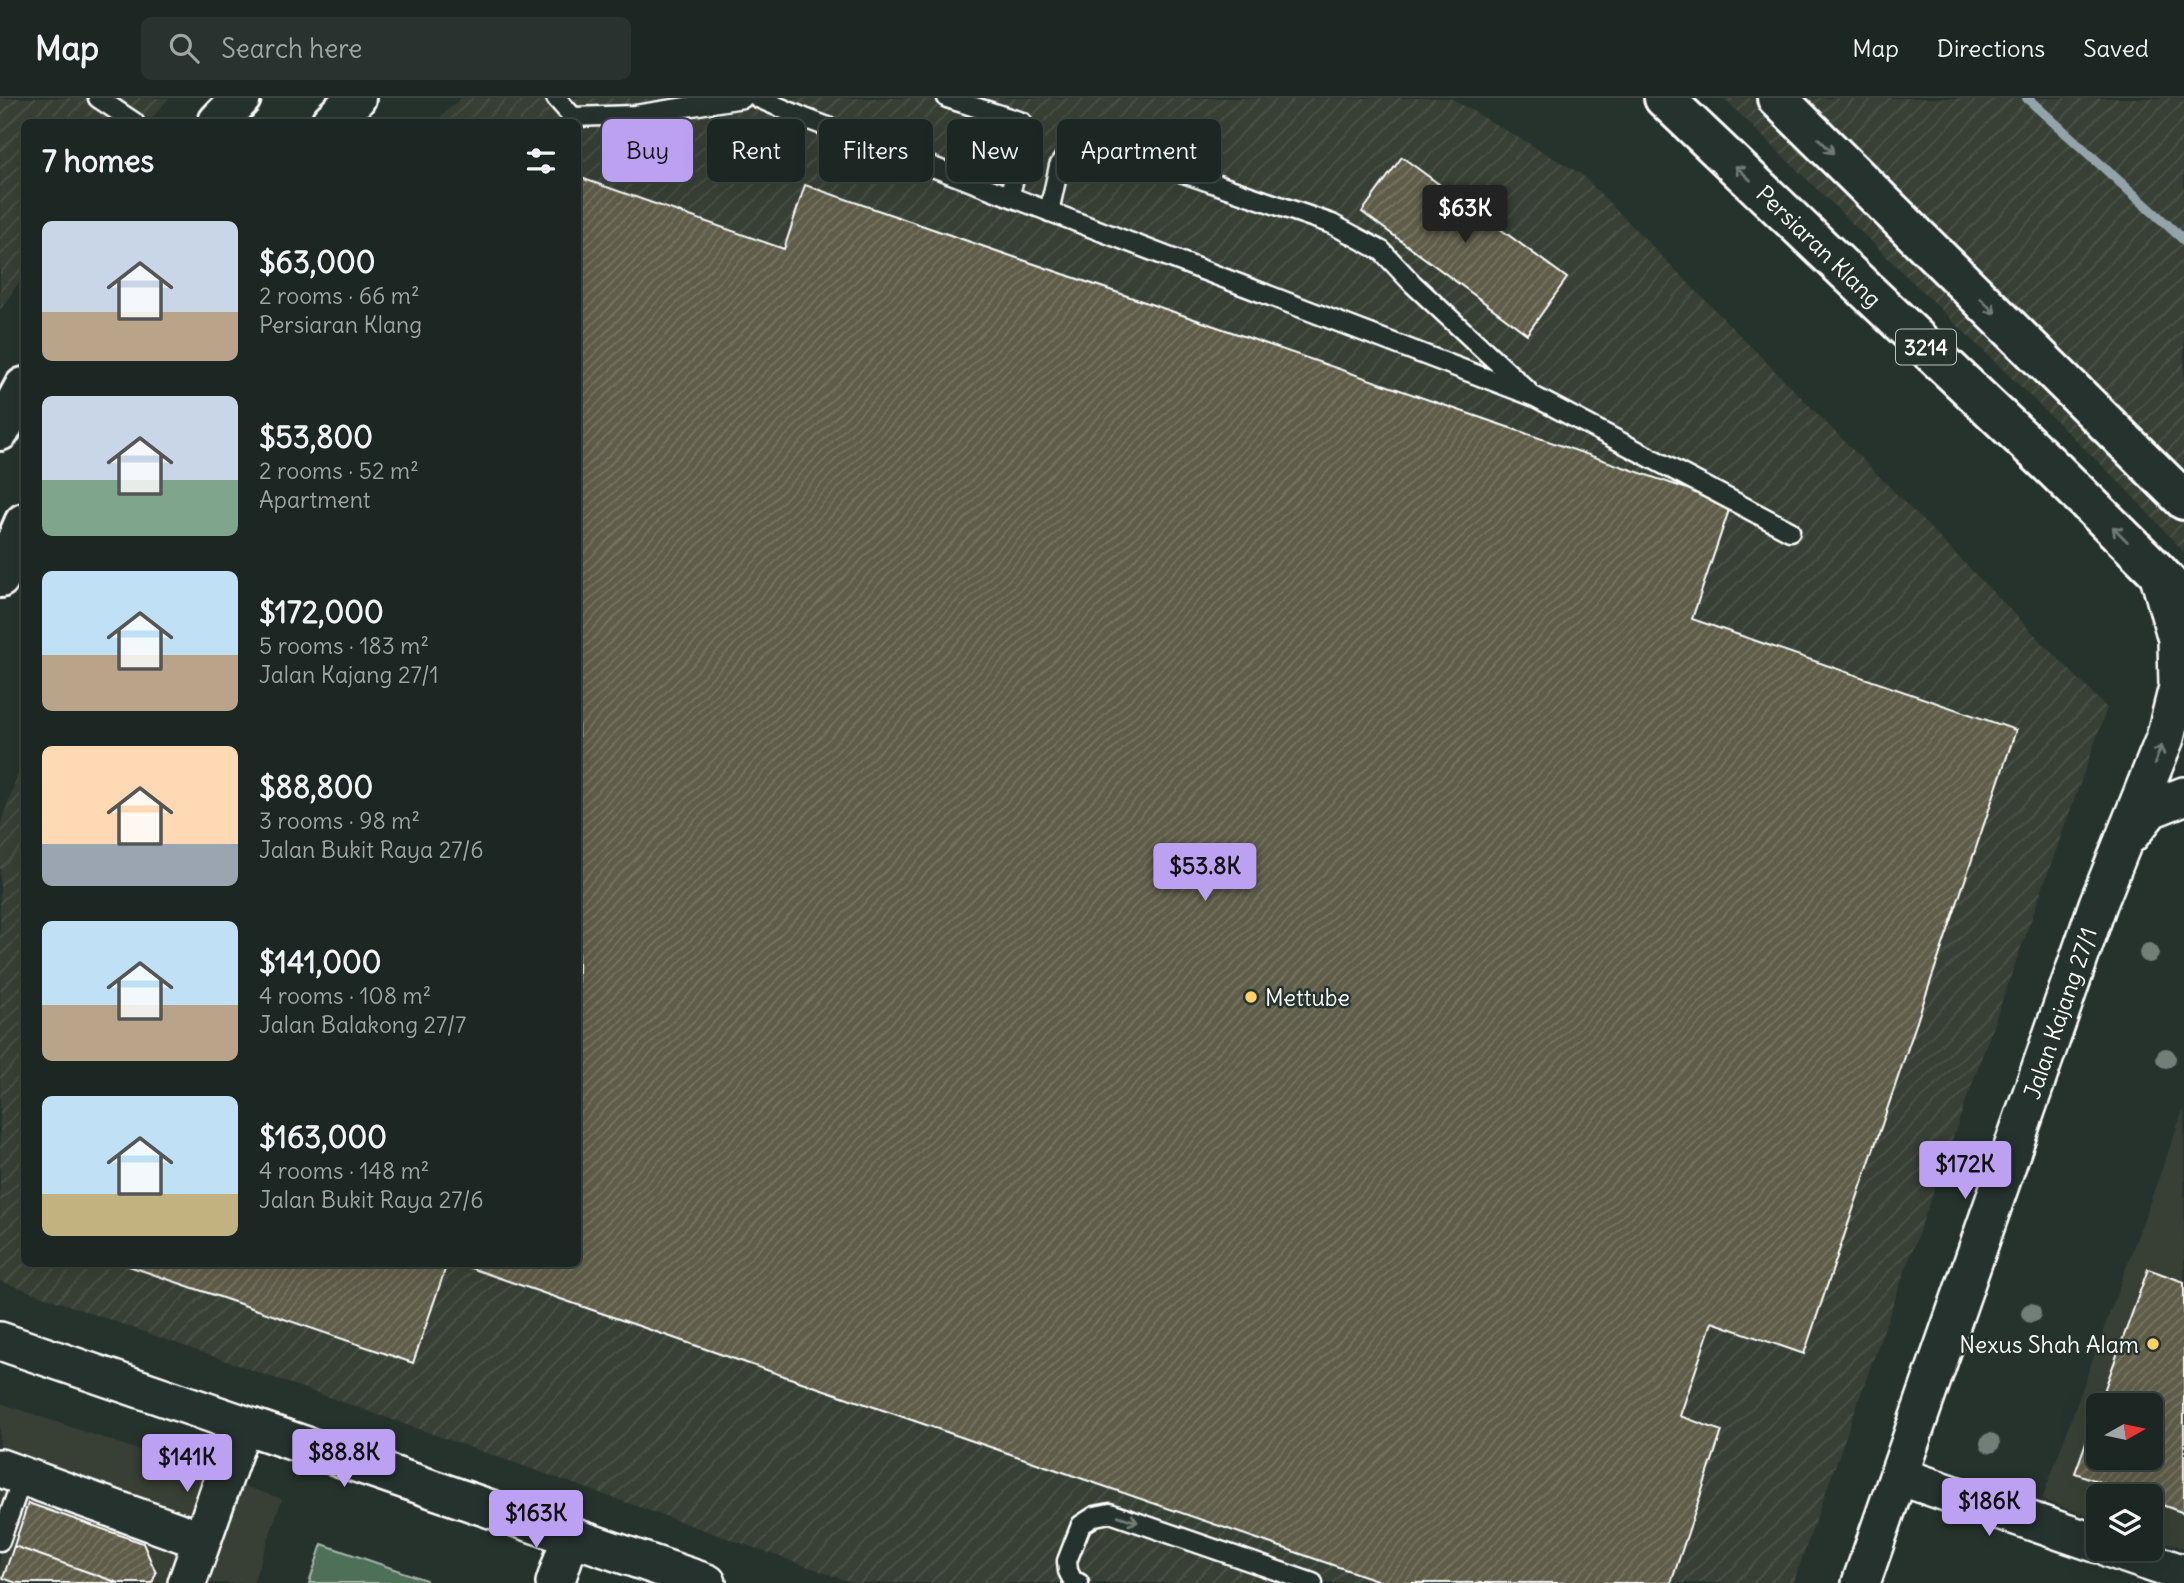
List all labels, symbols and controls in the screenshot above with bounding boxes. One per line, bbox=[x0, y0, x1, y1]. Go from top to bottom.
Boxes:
search box bbox=[141, 17, 631, 80]
text: Map bbox=[35, 27, 99, 69]
icon: search bbox=[165, 29, 203, 67]
text: Search here bbox=[221, 32, 362, 65]
text: Map bbox=[1852, 33, 1899, 63]
text: Directions bbox=[1937, 33, 2045, 63]
text: Saved bbox=[2083, 33, 2149, 63]
chip: Buy bbox=[602, 119, 693, 182]
chip: Rent bbox=[707, 119, 805, 182]
chip: Filters bbox=[819, 119, 933, 182]
chip: New bbox=[947, 119, 1043, 182]
chip: Apartment bbox=[1057, 119, 1221, 182]
one-way arrow bbox=[1817, 137, 1834, 154]
text: 7 homes bbox=[42, 142, 154, 180]
icon: filters bbox=[522, 142, 560, 180]
one-way arrow bbox=[1735, 165, 1752, 182]
street label: Persiaran Klang bbox=[1750, 179, 1888, 313]
pin: $63K bbox=[1424, 186, 1506, 245]
text: $63K bbox=[1438, 193, 1492, 222]
text: $63,000 bbox=[259, 243, 376, 281]
icon: home bbox=[98, 249, 182, 333]
text: 2 rooms · 66 m² bbox=[259, 281, 420, 310]
one-way arrow bbox=[1979, 297, 1996, 314]
text: Persiaran Klang bbox=[259, 310, 422, 339]
road number: 3214 bbox=[1896, 330, 1956, 364]
text: $53,800 bbox=[259, 418, 373, 456]
icon: home bbox=[98, 424, 182, 508]
text: 2 rooms · 52 m² bbox=[259, 456, 419, 485]
text: Apartment bbox=[259, 485, 371, 514]
one-way arrow bbox=[2112, 525, 2129, 542]
text: $172,000 bbox=[259, 593, 384, 631]
icon: home bbox=[98, 599, 182, 683]
text: 5 rooms · 183 m² bbox=[259, 631, 429, 660]
text: Jalan Kajang 27/1 bbox=[259, 660, 439, 689]
one-way arrow bbox=[2153, 744, 2166, 766]
text: $88,800 bbox=[259, 768, 373, 806]
icon: home bbox=[98, 774, 182, 858]
text: 3 rooms · 98 m² bbox=[259, 806, 420, 835]
text: Jalan Bukit Raya 27/6 bbox=[259, 835, 484, 864]
pin: $53.8K bbox=[1148, 844, 1262, 903]
text: $53.8K bbox=[1169, 851, 1241, 880]
street label: Jalan Kajang 27/1 bbox=[2017, 923, 2103, 1103]
text: $141,000 bbox=[259, 943, 382, 981]
icon: home bbox=[98, 949, 182, 1033]
text: 4 rooms · 108 m² bbox=[259, 981, 431, 1010]
place label: Mettube bbox=[1265, 983, 1350, 1012]
marker: Mettube bbox=[1243, 989, 1259, 1005]
text: Jalan Balakong 27/7 bbox=[259, 1010, 466, 1039]
text: $163,000 bbox=[259, 1118, 387, 1156]
icon: home bbox=[98, 1124, 182, 1208]
pin: $172K bbox=[1916, 1142, 2014, 1201]
text: $172K bbox=[1935, 1149, 1995, 1178]
text: 4 rooms · 148 m² bbox=[259, 1156, 429, 1185]
text: Jalan Bukit Raya 27/6 bbox=[259, 1185, 484, 1214]
place label: Nexus Shah Alam bbox=[1959, 1330, 2139, 1359]
marker: Nexus Shah Alam bbox=[2145, 1336, 2161, 1352]
north arrow bbox=[2086, 1393, 2163, 1470]
map controls bbox=[2086, 1393, 2163, 1561]
pin: $88.8K bbox=[287, 1430, 401, 1489]
pin: $141K bbox=[138, 1434, 236, 1494]
text: $88.8K bbox=[308, 1437, 380, 1466]
text: $141K bbox=[158, 1442, 216, 1471]
pin: $186K bbox=[1940, 1478, 2038, 1538]
button: layers bbox=[2086, 1484, 2163, 1561]
text: $186K bbox=[1958, 1486, 2020, 1515]
pin: $163K bbox=[487, 1490, 585, 1550]
text: $163K bbox=[505, 1498, 567, 1527]
one-way arrow bbox=[1117, 1513, 1139, 1526]

